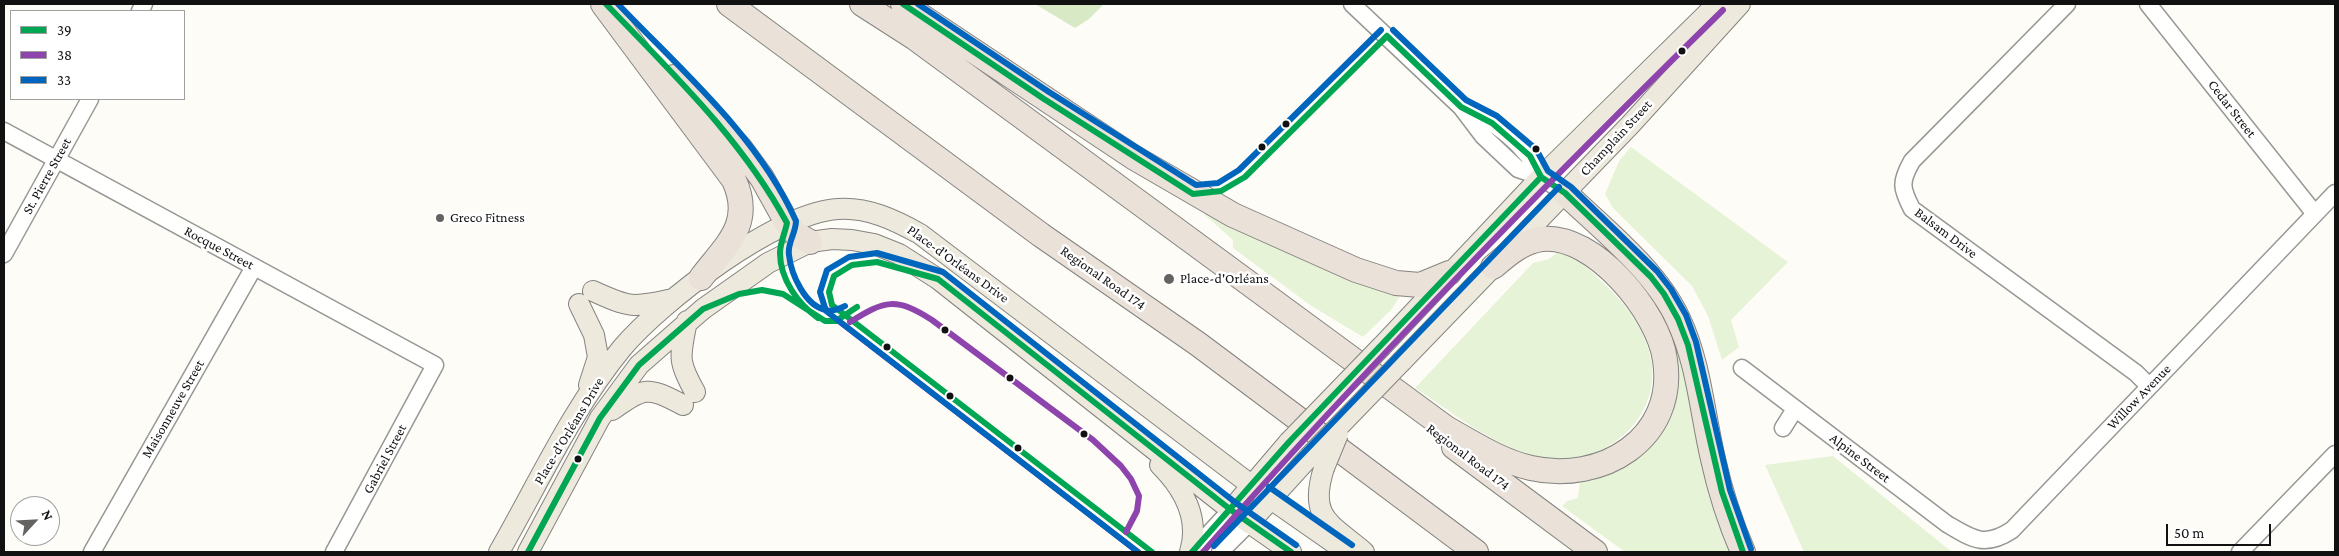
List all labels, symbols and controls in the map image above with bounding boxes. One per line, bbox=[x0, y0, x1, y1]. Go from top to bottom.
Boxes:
legend bbox=[10, 10, 185, 100]
text: 39 bbox=[57, 22, 72, 38]
unlabelled marker bbox=[1677, 46, 1687, 56]
text: 38 bbox=[57, 47, 72, 63]
text: 33 bbox=[57, 72, 71, 88]
street label: Cedar Street bbox=[2204, 77, 2260, 141]
street label: Champlain Street bbox=[1577, 97, 1655, 179]
unlabelled marker bbox=[1281, 119, 1291, 129]
street label: St. Pierre Street bbox=[19, 135, 75, 217]
unlabelled marker bbox=[1257, 142, 1267, 152]
unlabelled marker bbox=[1531, 144, 1541, 154]
street label: Balsam Drive bbox=[1911, 204, 1981, 262]
place label: Greco Fitness bbox=[450, 210, 525, 226]
marker: Greco Fitness bbox=[434, 212, 446, 224]
street label: Place-d'Orléans Drive bbox=[904, 221, 1012, 307]
street label: Rocque Street bbox=[181, 223, 257, 273]
street label: Regional Road 174 bbox=[1057, 242, 1149, 314]
place label: Place-d'Orléans bbox=[1180, 271, 1269, 287]
marker: Place-d'Orléans bbox=[1162, 272, 1176, 286]
unlabelled marker bbox=[940, 325, 950, 335]
unlabelled marker bbox=[882, 342, 892, 352]
street label: Maisonneuve Street bbox=[138, 357, 208, 461]
street label: Willow Avenue bbox=[2104, 361, 2174, 433]
unlabelled marker bbox=[1005, 373, 1015, 383]
street label: Place-d'Orléans Drive bbox=[530, 374, 608, 488]
unlabelled marker bbox=[945, 391, 955, 401]
street label: Regional Road 174 bbox=[1423, 420, 1513, 494]
street label: Gabriel Street bbox=[360, 421, 410, 497]
unlabelled marker bbox=[1079, 429, 1089, 439]
street label: Alpine Street bbox=[1826, 430, 1894, 486]
unlabelled marker bbox=[1013, 443, 1023, 453]
unlabelled marker bbox=[573, 454, 583, 464]
north arrow bbox=[10, 496, 60, 546]
text: N bbox=[38, 507, 57, 523]
scale bar bbox=[2169, 514, 2274, 546]
text: 50 m bbox=[2174, 525, 2204, 541]

